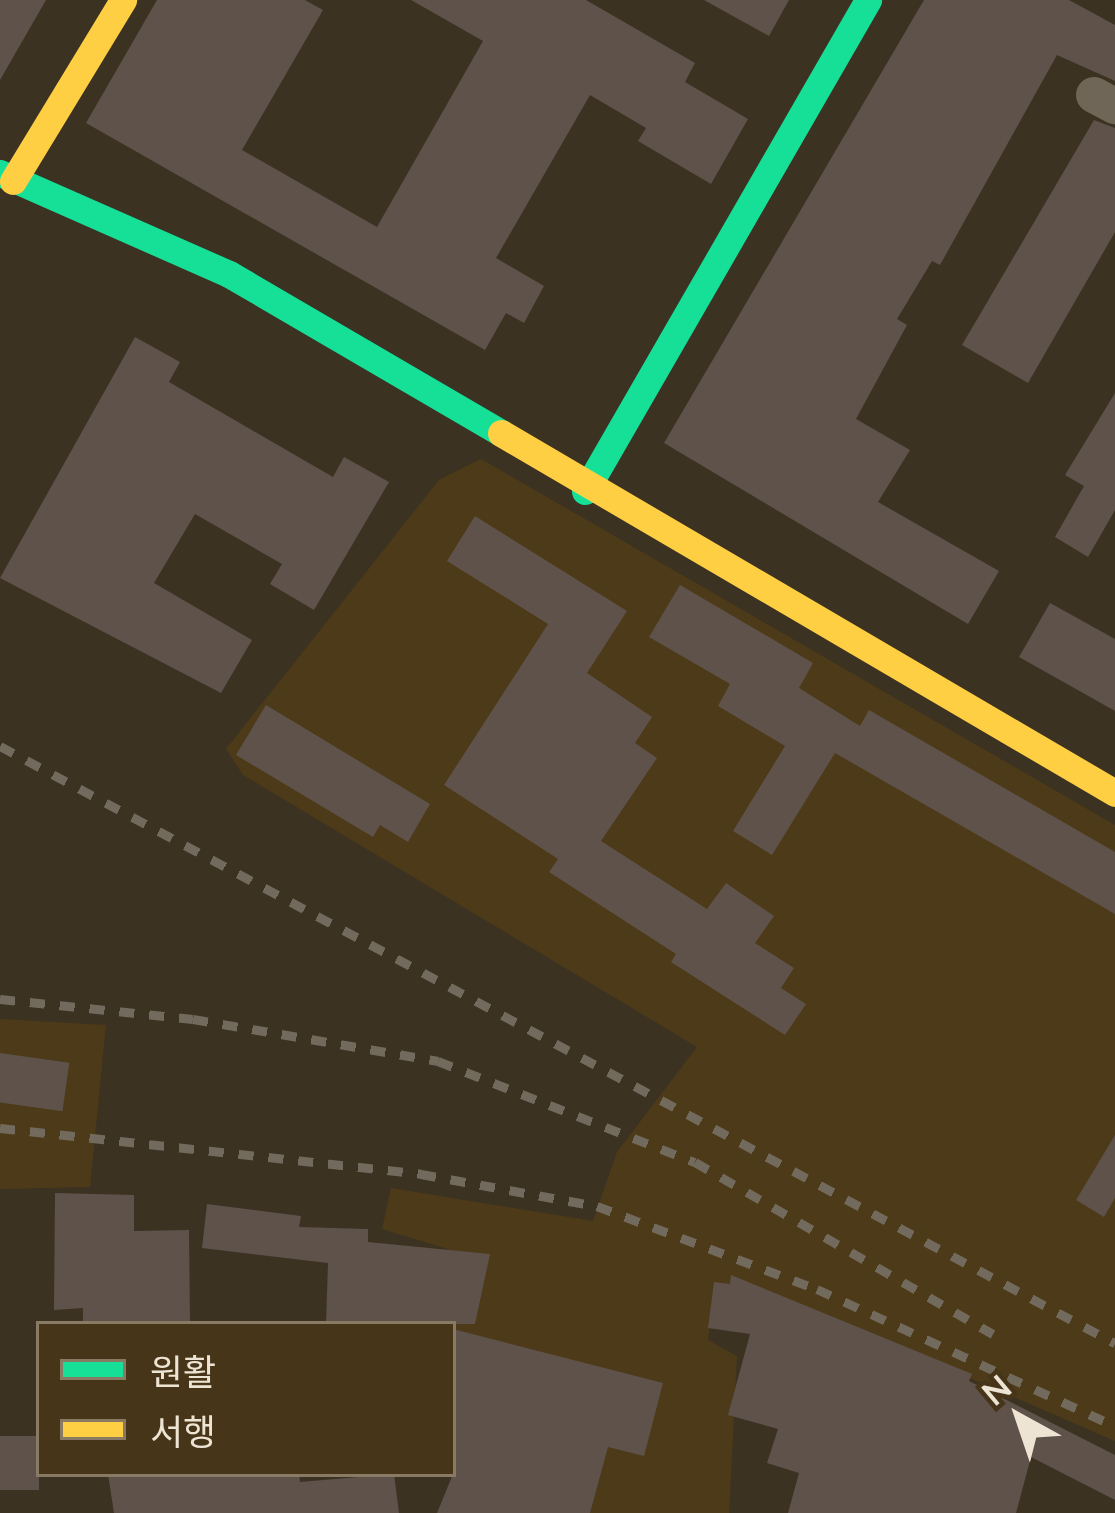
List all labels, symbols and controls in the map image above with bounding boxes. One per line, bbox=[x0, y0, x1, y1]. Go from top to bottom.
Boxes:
legend bbox=[36, 1321, 456, 1477]
text: 원활 bbox=[150, 1349, 216, 1393]
north arrow bbox=[959, 1357, 1079, 1477]
text: N bbox=[973, 1366, 1018, 1413]
text: 서행 bbox=[150, 1409, 216, 1453]

